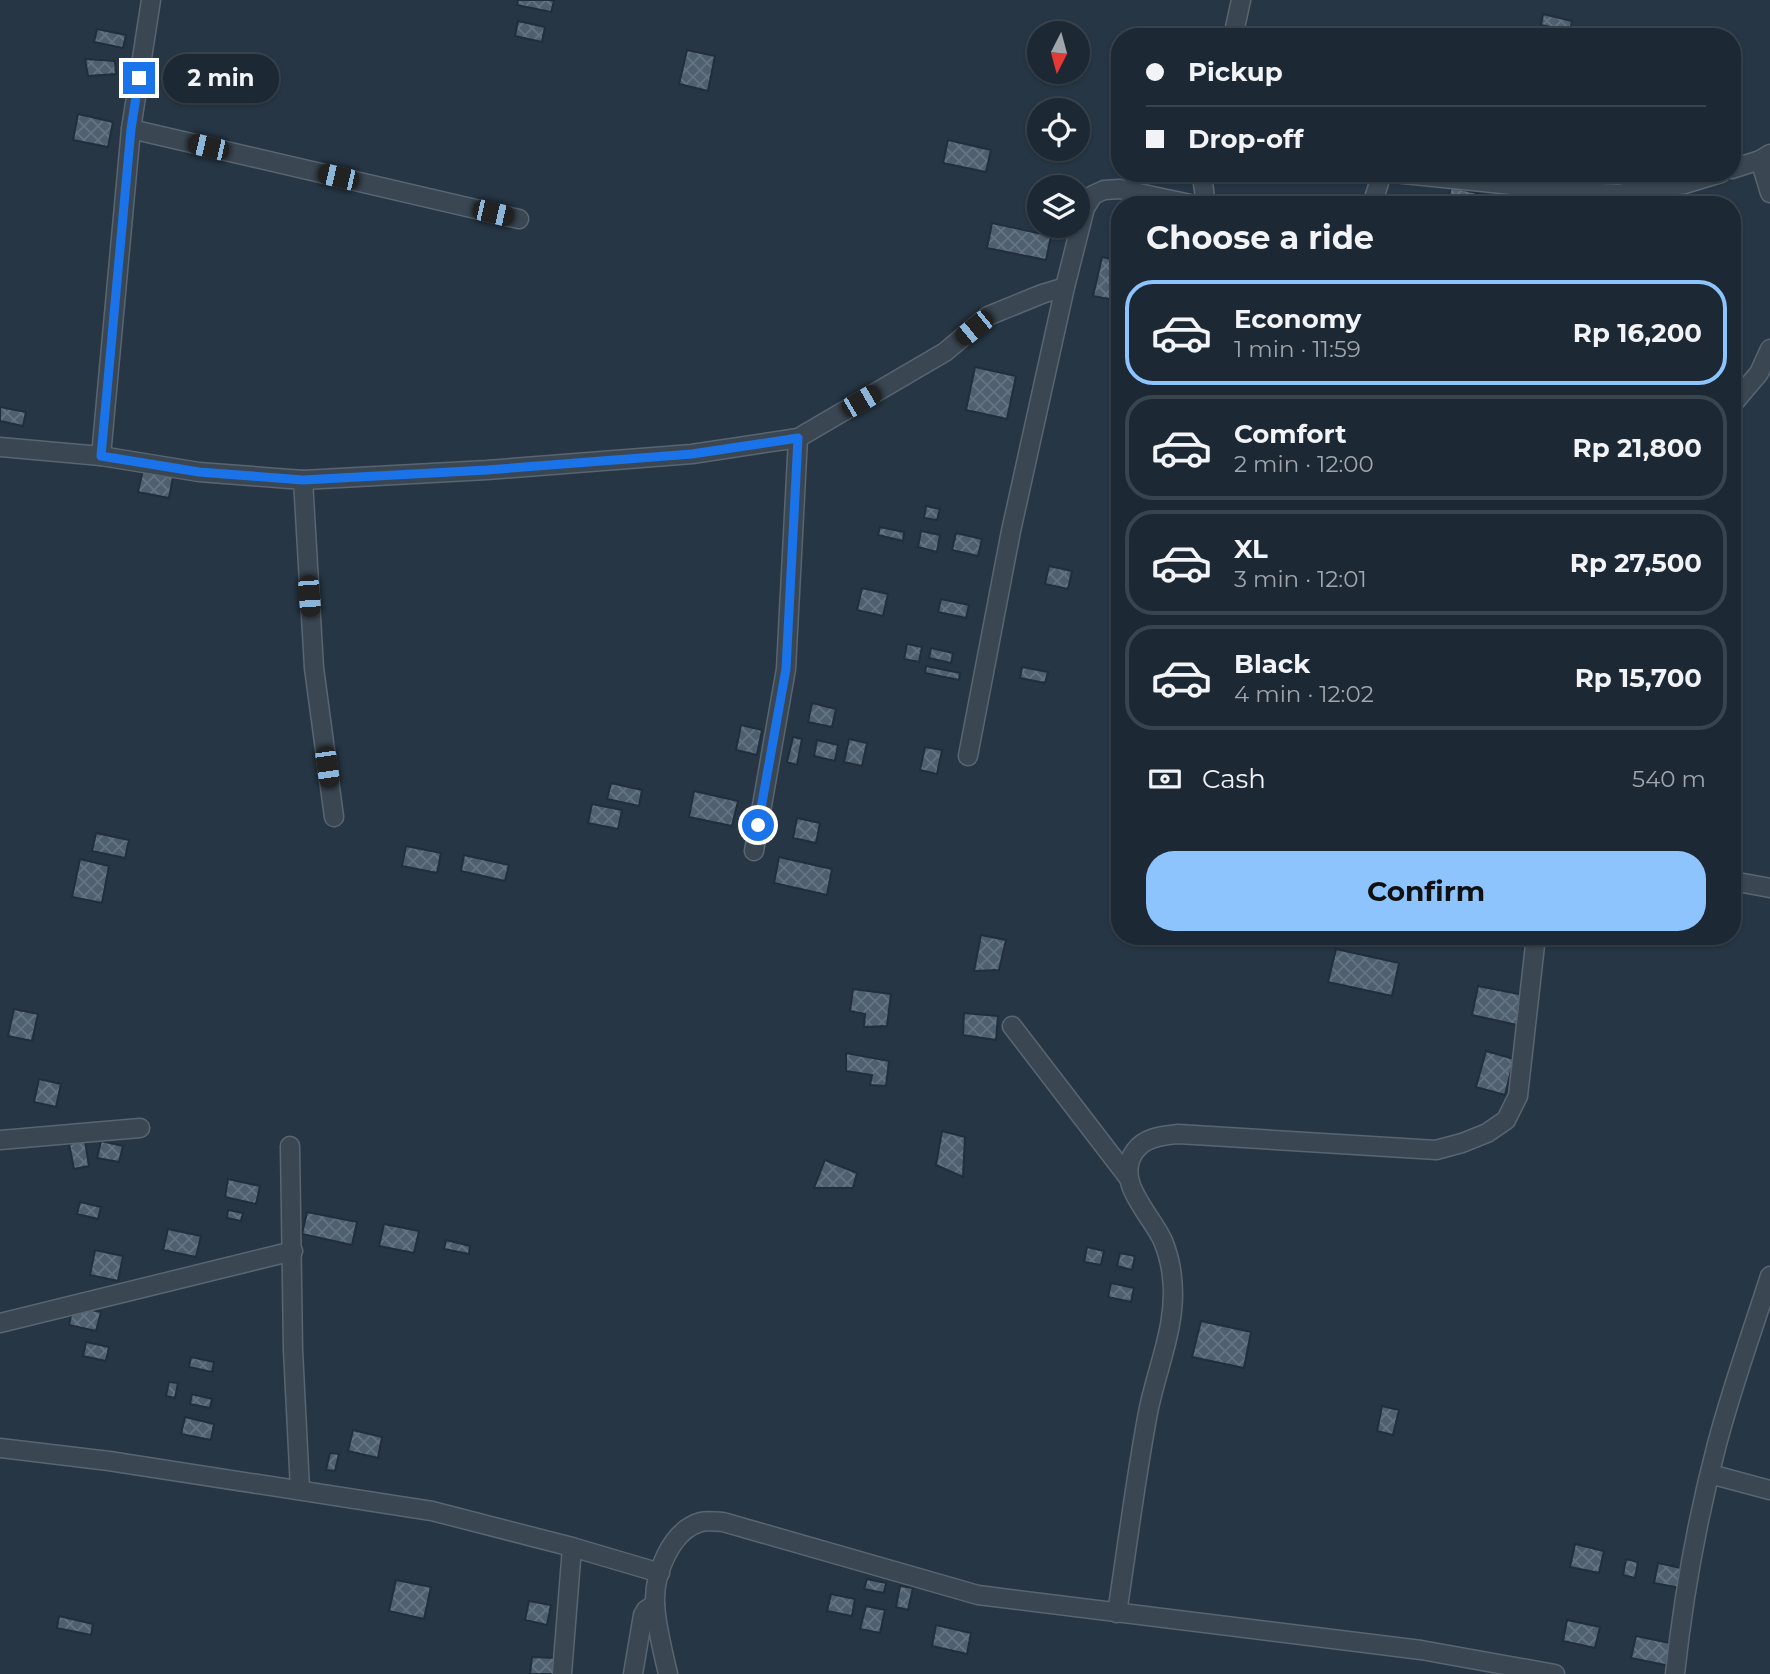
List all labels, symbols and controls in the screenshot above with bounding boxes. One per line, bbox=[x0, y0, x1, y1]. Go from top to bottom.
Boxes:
north arrow bbox=[1027, 21, 1090, 84]
map controls bbox=[1027, 21, 1090, 238]
callout: 2 min bbox=[164, 54, 279, 102]
text: Pickup bbox=[1188, 56, 1283, 88]
route end bbox=[123, 62, 155, 94]
text: 2 min bbox=[187, 64, 255, 92]
button: locate bbox=[1027, 98, 1090, 161]
text: Drop-off bbox=[1188, 123, 1303, 155]
car bbox=[186, 132, 231, 162]
car bbox=[316, 162, 361, 192]
button: layers bbox=[1027, 175, 1090, 238]
car bbox=[471, 198, 516, 228]
text: Choose a ride bbox=[1146, 218, 1374, 257]
icon: car bbox=[1150, 301, 1213, 364]
text: Economy bbox=[1234, 303, 1361, 335]
car bbox=[952, 307, 997, 349]
text: Rp 16,200 bbox=[1573, 317, 1702, 349]
text: 1 min · 11:59 bbox=[1234, 335, 1361, 363]
car bbox=[838, 381, 885, 421]
icon: car bbox=[1150, 416, 1213, 479]
text: Comfort bbox=[1234, 418, 1346, 450]
text: Rp 21,800 bbox=[1573, 432, 1702, 464]
text: 2 min · 12:00 bbox=[1234, 450, 1374, 478]
icon: car bbox=[1150, 531, 1213, 594]
text: XL bbox=[1234, 533, 1268, 565]
text: Rp 27,500 bbox=[1570, 547, 1702, 579]
text: 3 min · 12:01 bbox=[1234, 565, 1367, 593]
car bbox=[298, 574, 321, 618]
icon: car bbox=[1150, 646, 1213, 709]
text: Black bbox=[1234, 648, 1310, 680]
text: Rp 15,700 bbox=[1575, 662, 1702, 694]
text: 4 min · 12:02 bbox=[1234, 680, 1374, 708]
car bbox=[314, 745, 341, 789]
icon: cash bbox=[1146, 760, 1184, 798]
text: Cash bbox=[1202, 763, 1266, 795]
text: 540 m bbox=[1632, 765, 1706, 793]
route start bbox=[742, 809, 774, 841]
button: Confirm bbox=[1146, 851, 1706, 931]

